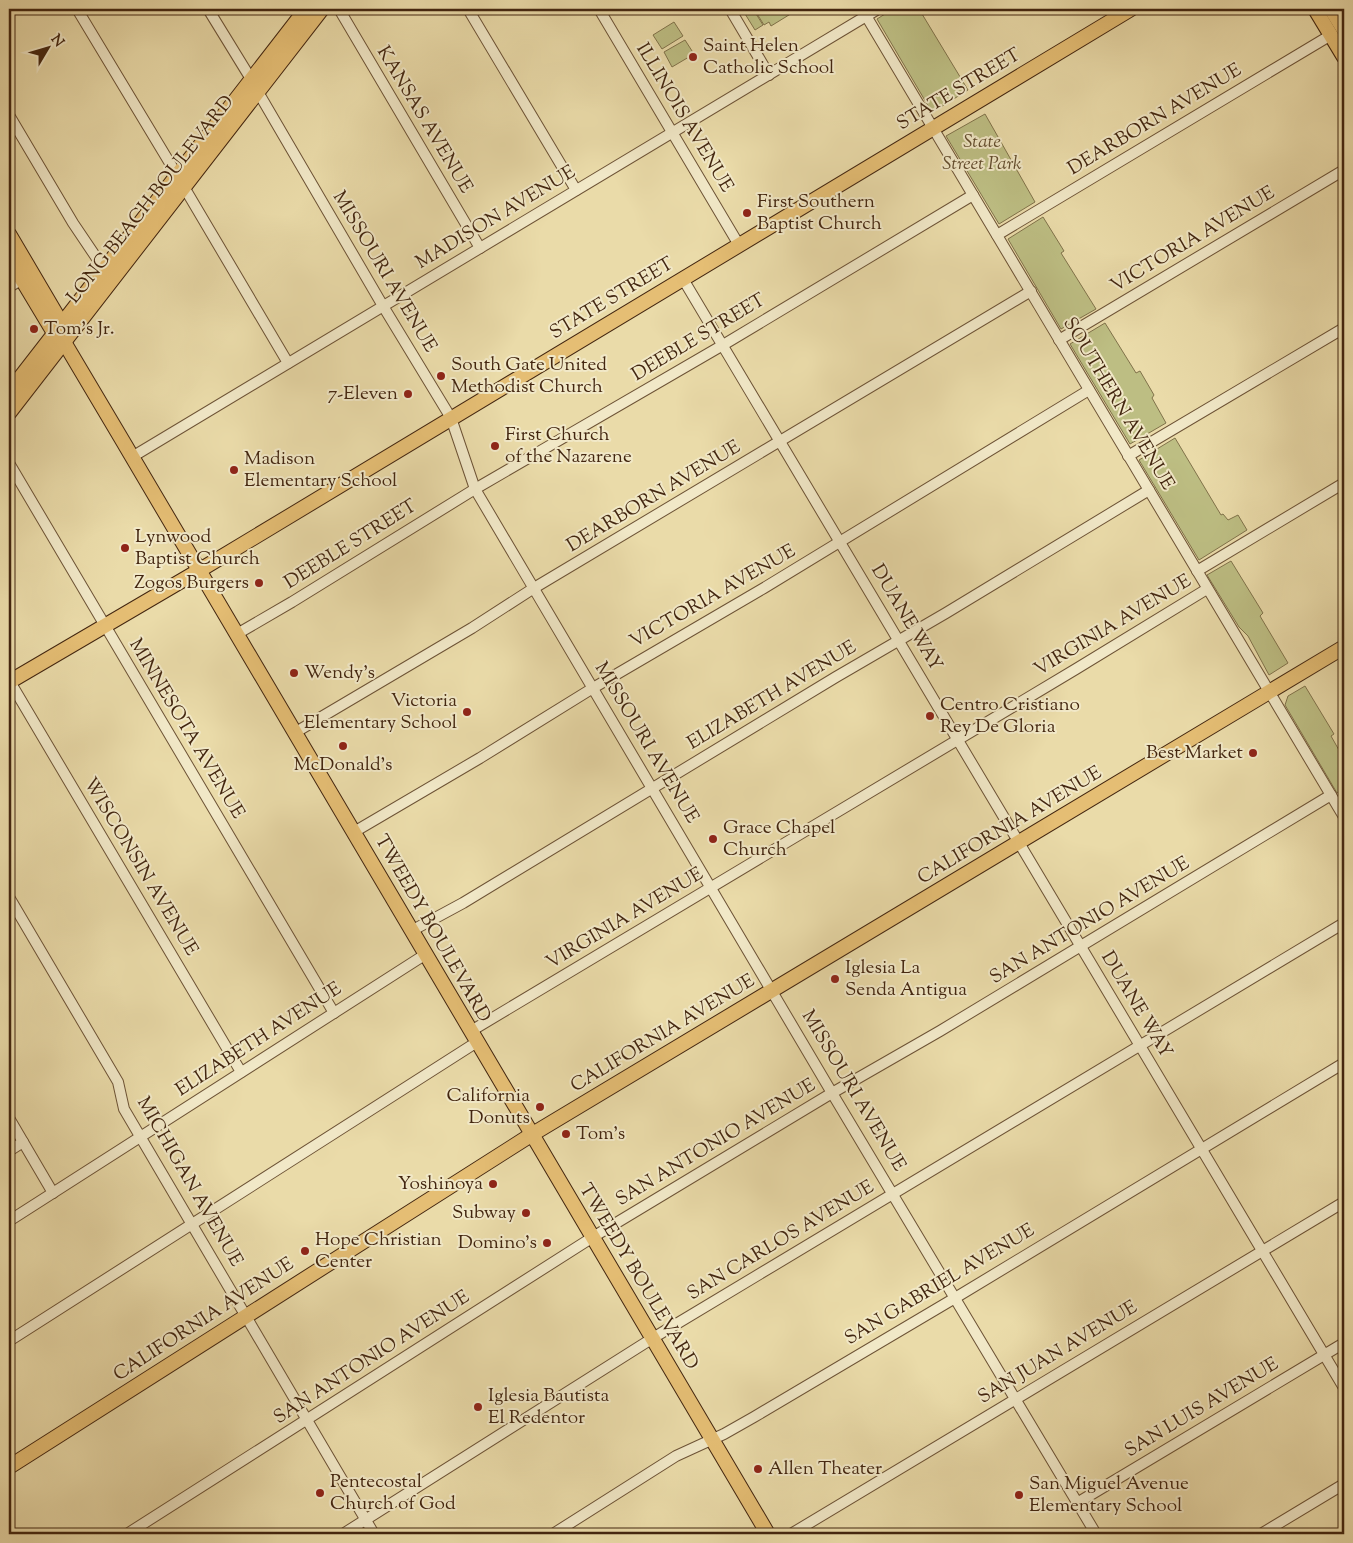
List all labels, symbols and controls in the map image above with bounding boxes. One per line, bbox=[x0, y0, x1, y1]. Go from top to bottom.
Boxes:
north arrow bbox=[22, 22, 72, 72]
text: N bbox=[45, 31, 68, 52]
place label: Saint Helen Catholic School bbox=[703, 33, 834, 82]
street label: ILLINOIS AVENUE bbox=[629, 38, 740, 198]
street label: KANSAS AVENUE bbox=[369, 41, 479, 199]
street label: STATE STREET bbox=[892, 42, 1026, 138]
marker: Saint Helen Catholic School bbox=[687, 51, 699, 63]
street label: DEARBORN AVENUE bbox=[1063, 57, 1247, 183]
street label: LONG BEACH BOULEVARD bbox=[61, 90, 241, 310]
park label: State Street Park bbox=[942, 129, 1022, 178]
street label: MADISON AVENUE bbox=[411, 159, 582, 277]
street label: VICTORIA AVENUE bbox=[1106, 180, 1281, 300]
street label: MISSOURI AVENUE bbox=[325, 186, 443, 358]
place label: First Southern Baptist Church bbox=[757, 189, 882, 238]
marker: First Southern Baptist Church bbox=[741, 207, 753, 219]
street label: STATE STREET bbox=[545, 251, 679, 347]
street label: DEEBLE STREET bbox=[627, 287, 771, 389]
street label: SOUTHERN AVENUE bbox=[1056, 312, 1181, 496]
place label: Tom's Jr. bbox=[44, 316, 114, 343]
marker: Tom's Jr. bbox=[28, 323, 40, 335]
place label: South Gate United Methodist Church bbox=[451, 352, 607, 401]
marker: South Gate United Methodist Church bbox=[435, 370, 447, 382]
place label: 7-Eleven bbox=[328, 381, 398, 408]
marker: 7-Eleven bbox=[402, 388, 414, 400]
place label: First Church of the Nazarene bbox=[505, 422, 632, 471]
street label: DEARBORN AVENUE bbox=[562, 434, 746, 560]
marker: First Church of the Nazarene bbox=[489, 440, 501, 452]
place label: Madison Elementary School bbox=[244, 446, 397, 495]
marker: Madison Elementary School bbox=[228, 464, 240, 476]
street label: DEEBLE STREET bbox=[280, 493, 422, 597]
place label: Lynwood Baptist Church bbox=[135, 524, 260, 573]
street label: VICTORIA AVENUE bbox=[625, 538, 801, 656]
marker: Lynwood Baptist Church bbox=[119, 542, 131, 554]
street label: DUANE WAY bbox=[863, 560, 949, 677]
street label: VIRGINIA AVENUE bbox=[1029, 568, 1197, 684]
place label: Zogos Burgers bbox=[134, 570, 249, 597]
marker: Zogos Burgers bbox=[253, 577, 265, 589]
street label: MINNESOTA AVENUE bbox=[121, 634, 251, 825]
street label: ELIZABETH AVENUE bbox=[682, 634, 862, 757]
street label: MISSOURI AVENUE bbox=[587, 657, 705, 829]
place label: Wendy's bbox=[304, 660, 375, 687]
marker: Wendy's bbox=[288, 667, 300, 679]
place label: Victoria Elementary School bbox=[304, 688, 457, 737]
place label: Centro Cristiano Rey De Gloria bbox=[940, 692, 1080, 741]
marker: Victoria Elementary School bbox=[461, 706, 473, 718]
marker: Centro Cristiano Rey De Gloria bbox=[924, 710, 936, 722]
marker: McDonald's bbox=[337, 740, 349, 752]
place label: Best Market bbox=[1146, 740, 1243, 767]
marker: Best Market bbox=[1247, 747, 1259, 759]
place label: McDonald's bbox=[294, 752, 392, 779]
street label: CALIFORNIA AVENUE bbox=[913, 760, 1108, 892]
street label: WISCONSIN AVENUE bbox=[76, 773, 204, 962]
place label: Grace Chapel Church bbox=[723, 815, 835, 864]
street label: TWEEDY BOULEVARD bbox=[367, 830, 497, 1028]
marker: Grace Chapel Church bbox=[707, 833, 719, 845]
street label: SAN ANTONIO AVENUE bbox=[985, 850, 1195, 991]
street label: VIRGINIA AVENUE bbox=[541, 861, 709, 977]
street label: DUANE WAY bbox=[1093, 947, 1179, 1064]
place label: Iglesia La Senda Antigua bbox=[845, 955, 967, 1004]
street label: CALIFORNIA AVENUE bbox=[566, 968, 761, 1100]
marker: Iglesia La Senda Antigua bbox=[829, 973, 841, 985]
street label: ELIZABETH AVENUE bbox=[171, 976, 348, 1104]
street label: MISSOURI AVENUE bbox=[794, 1005, 912, 1177]
street label: SAN ANTONIO AVENUE bbox=[611, 1072, 821, 1213]
place label: California Donuts bbox=[446, 1083, 530, 1132]
street label: MICHIGAN AVENUE bbox=[129, 1092, 249, 1272]
marker: California Donuts bbox=[534, 1101, 546, 1113]
place label: Tom's bbox=[576, 1121, 625, 1148]
marker: Tom's bbox=[560, 1128, 572, 1140]
place label: Yoshinoya bbox=[398, 1171, 483, 1198]
street label: SAN CARLOS AVENUE bbox=[682, 1174, 880, 1308]
marker: Yoshinoya bbox=[487, 1178, 499, 1190]
street label: TWEEDY BOULEVARD bbox=[572, 1179, 704, 1375]
place label: Subway bbox=[452, 1200, 517, 1227]
marker: Subway bbox=[520, 1207, 532, 1219]
street label: SAN GABRIEL AVENUE bbox=[840, 1217, 1040, 1352]
place label: Hope Christian Center bbox=[315, 1227, 442, 1276]
place label: Domino's bbox=[458, 1230, 537, 1257]
marker: Domino's bbox=[541, 1237, 553, 1249]
marker: Hope Christian Center bbox=[299, 1245, 311, 1257]
street label: CALIFORNIA AVENUE bbox=[108, 1251, 300, 1389]
street label: SAN ANTONIO AVENUE bbox=[269, 1284, 476, 1432]
street label: SAN JUAN AVENUE bbox=[973, 1294, 1143, 1411]
street label: SAN LUIS AVENUE bbox=[1120, 1351, 1284, 1465]
place label: Iglesia Bautista El Redentor bbox=[488, 1383, 609, 1432]
marker: Iglesia Bautista El Redentor bbox=[472, 1401, 484, 1413]
place label: Allen Theater bbox=[768, 1456, 882, 1483]
marker: Allen Theater bbox=[752, 1463, 764, 1475]
place label: Pentecostal Church of God bbox=[330, 1469, 456, 1518]
place label: San Miguel Avenue Elementary School bbox=[1029, 1471, 1189, 1520]
marker: Pentecostal Church of God bbox=[314, 1487, 326, 1499]
marker: San Miguel Avenue Elementary School bbox=[1013, 1489, 1025, 1501]

